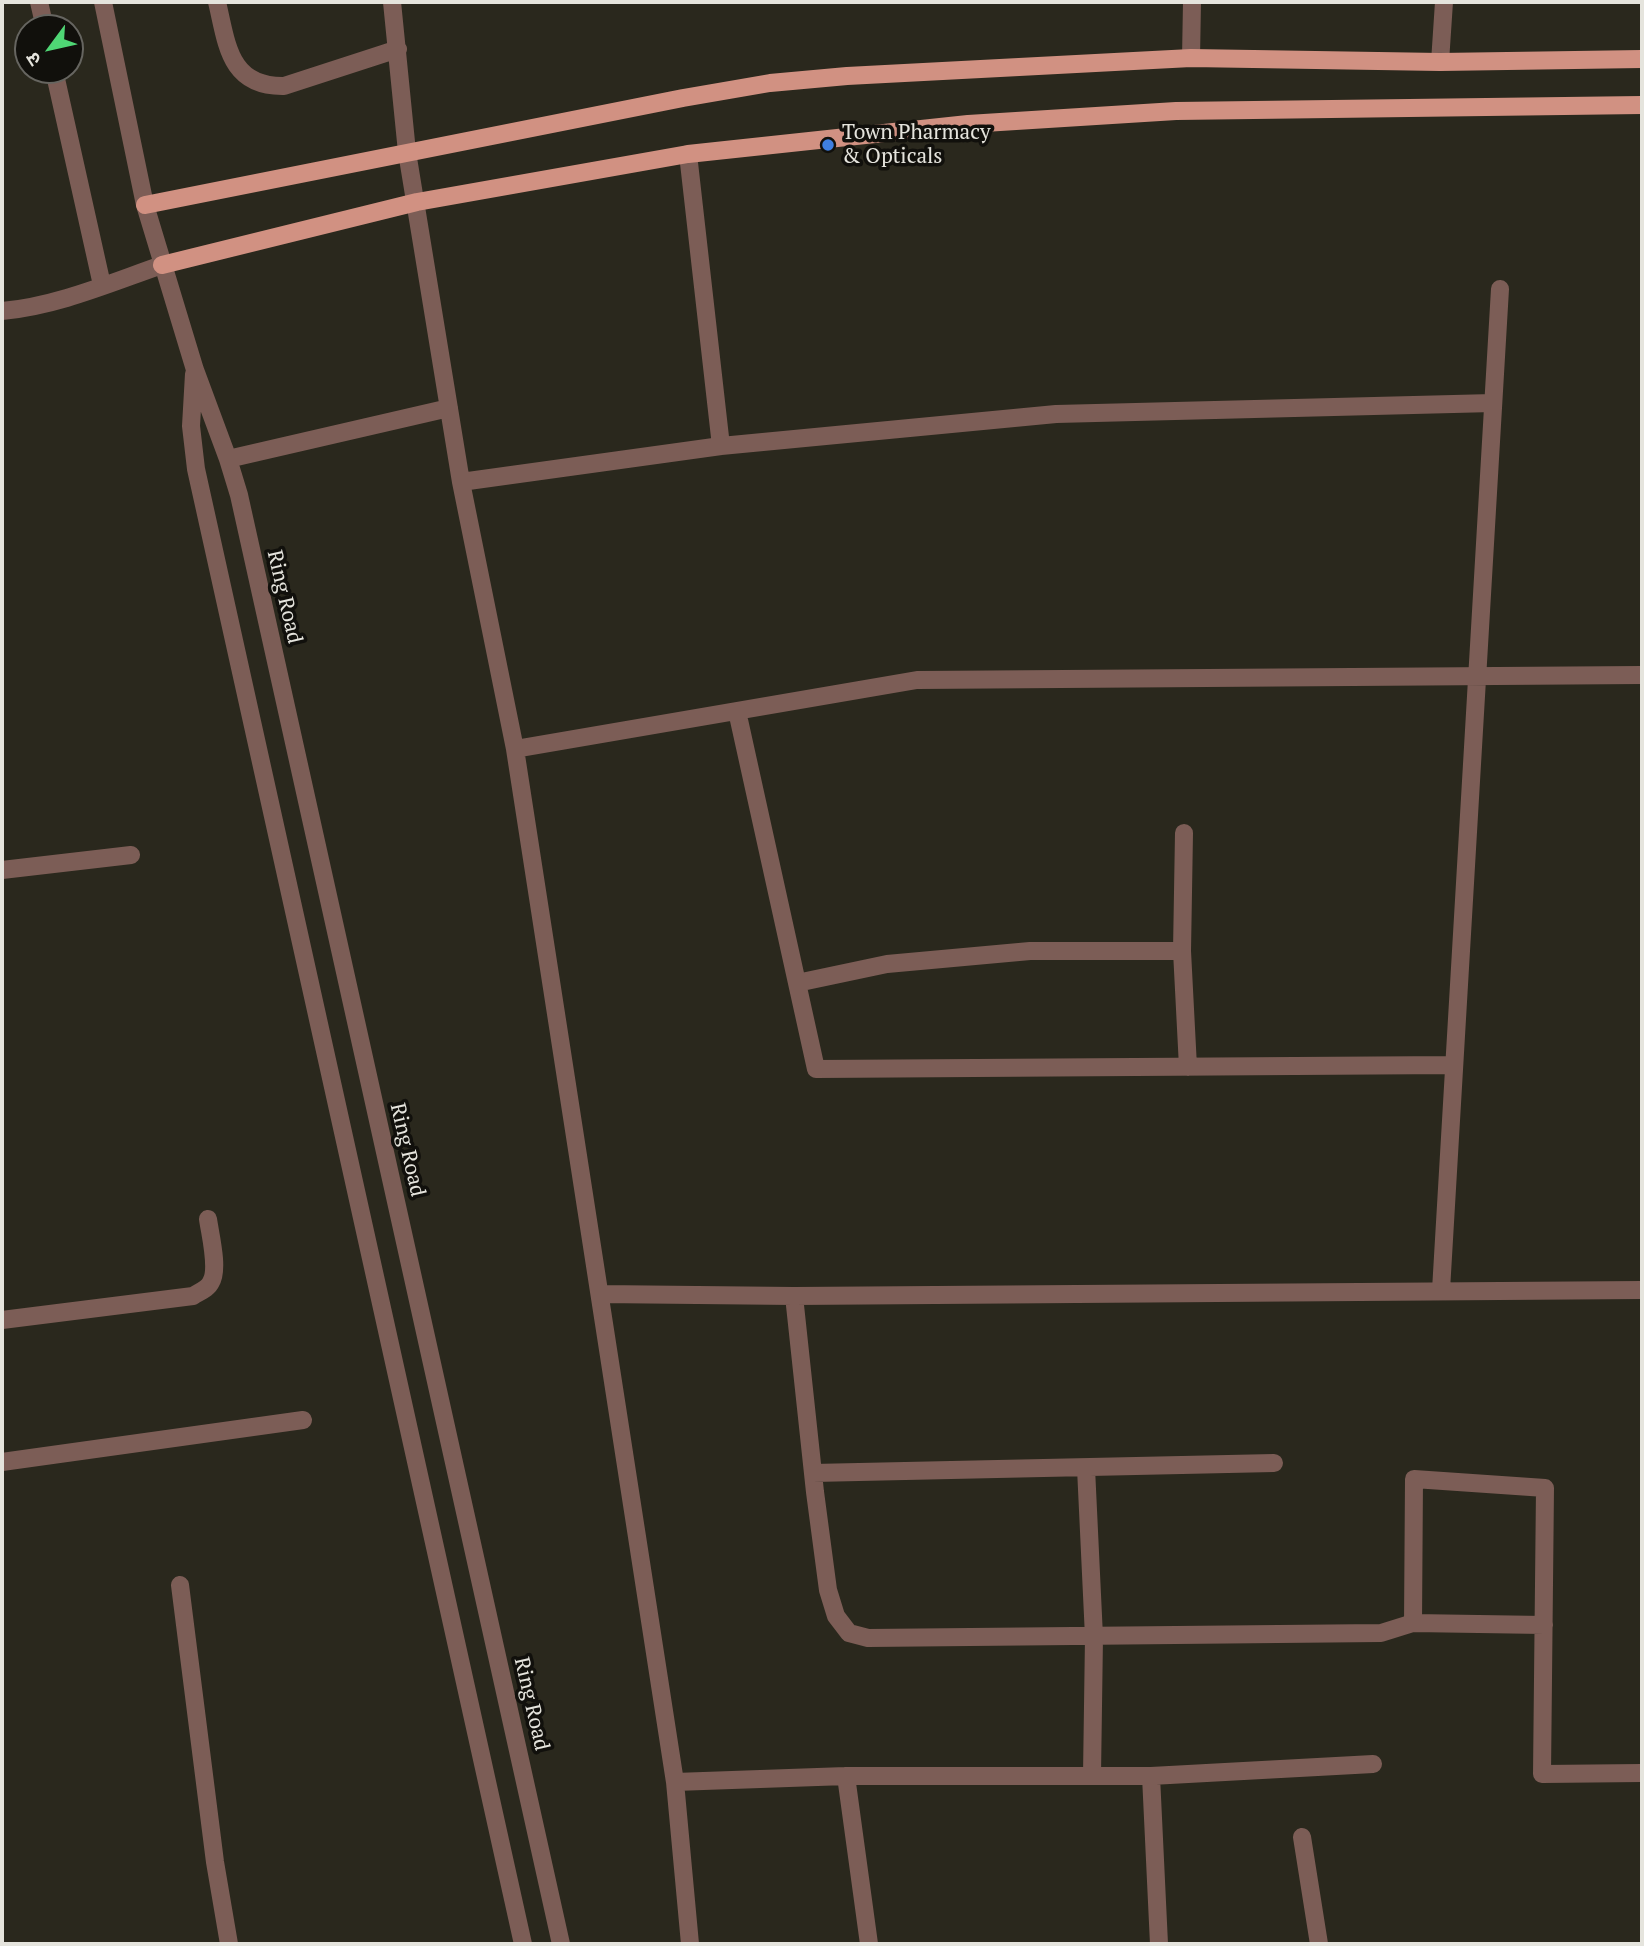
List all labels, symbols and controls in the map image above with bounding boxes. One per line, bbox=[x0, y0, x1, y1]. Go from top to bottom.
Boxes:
north arrow bbox=[14, 14, 84, 84]
text: उ bbox=[19, 48, 46, 71]
place label: Town Pharmacy & Opticals bbox=[842, 120, 991, 170]
marker: Town Pharmacy & Opticals bbox=[820, 137, 836, 153]
street label: Ring Road bbox=[261, 548, 307, 646]
street label: Ring Road bbox=[384, 1101, 430, 1199]
street label: Ring Road bbox=[508, 1655, 554, 1753]

